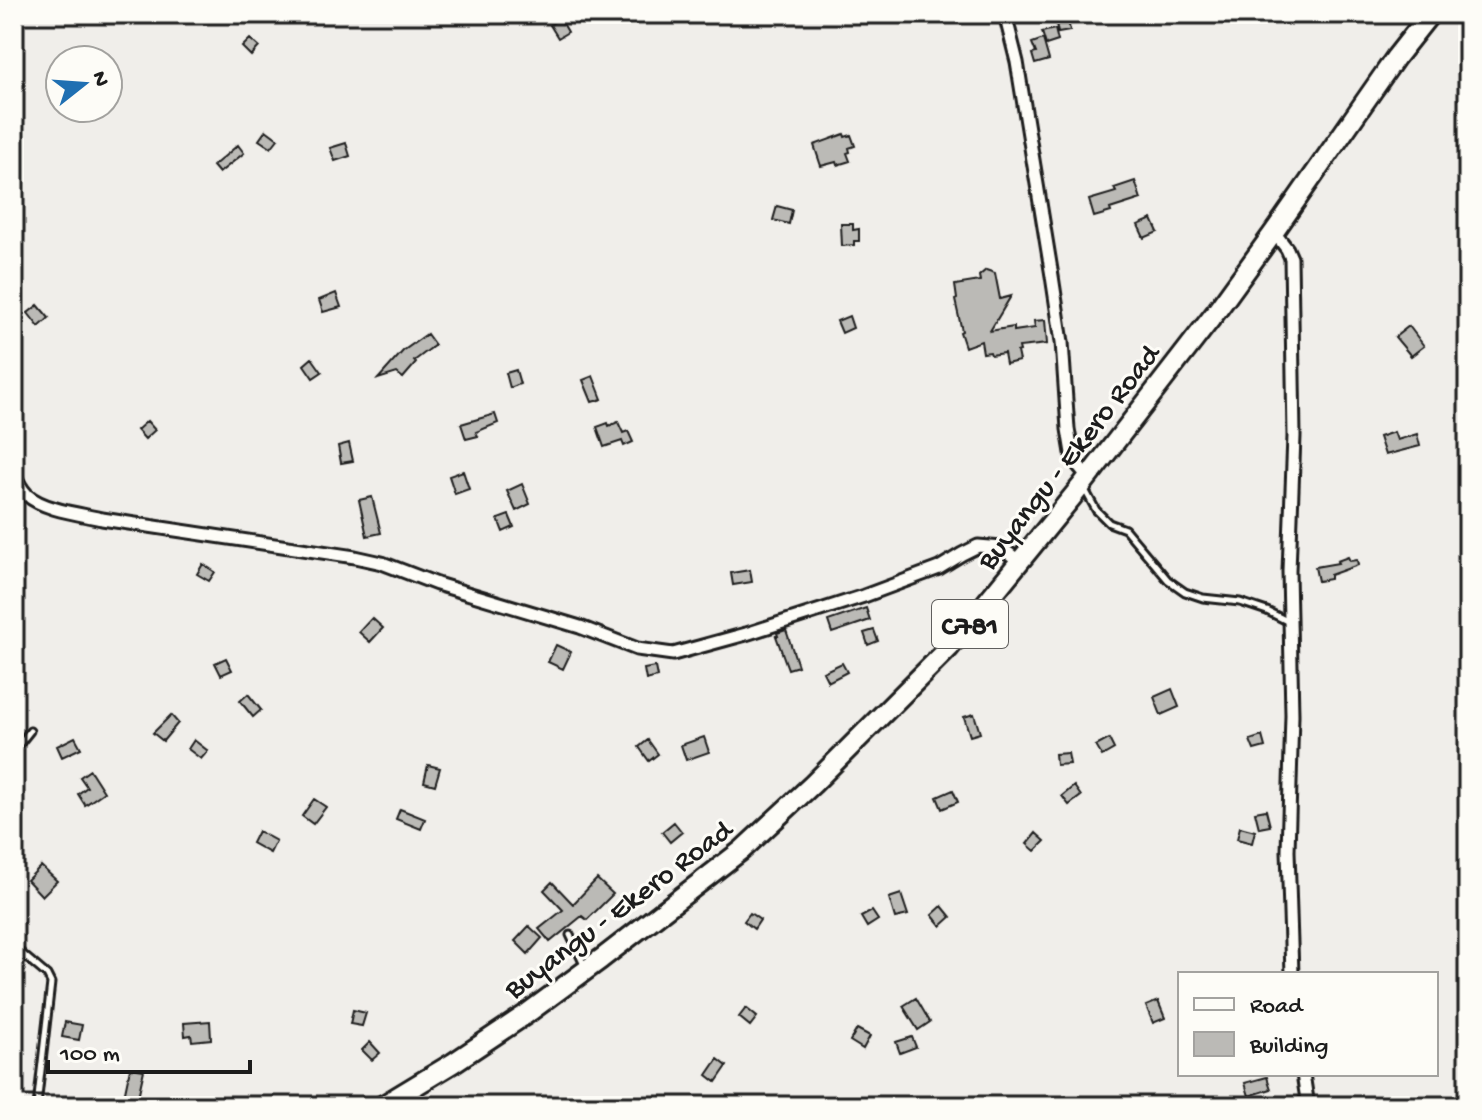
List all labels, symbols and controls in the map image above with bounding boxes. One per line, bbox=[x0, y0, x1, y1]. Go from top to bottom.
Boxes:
north arrow bbox=[44, 44, 124, 124]
text: N bbox=[85, 69, 114, 90]
street label: Buyangu - Ekero Road bbox=[971, 337, 1171, 579]
road number: C781 bbox=[932, 600, 1008, 648]
street label: Buyangu - Ekero Road bbox=[498, 813, 742, 1009]
legend bbox=[1178, 972, 1438, 1076]
text: Road bbox=[1250, 993, 1304, 1022]
scale bar bbox=[48, 1024, 250, 1074]
text: Building bbox=[1249, 1033, 1328, 1062]
text: 100 m bbox=[59, 1041, 120, 1070]

